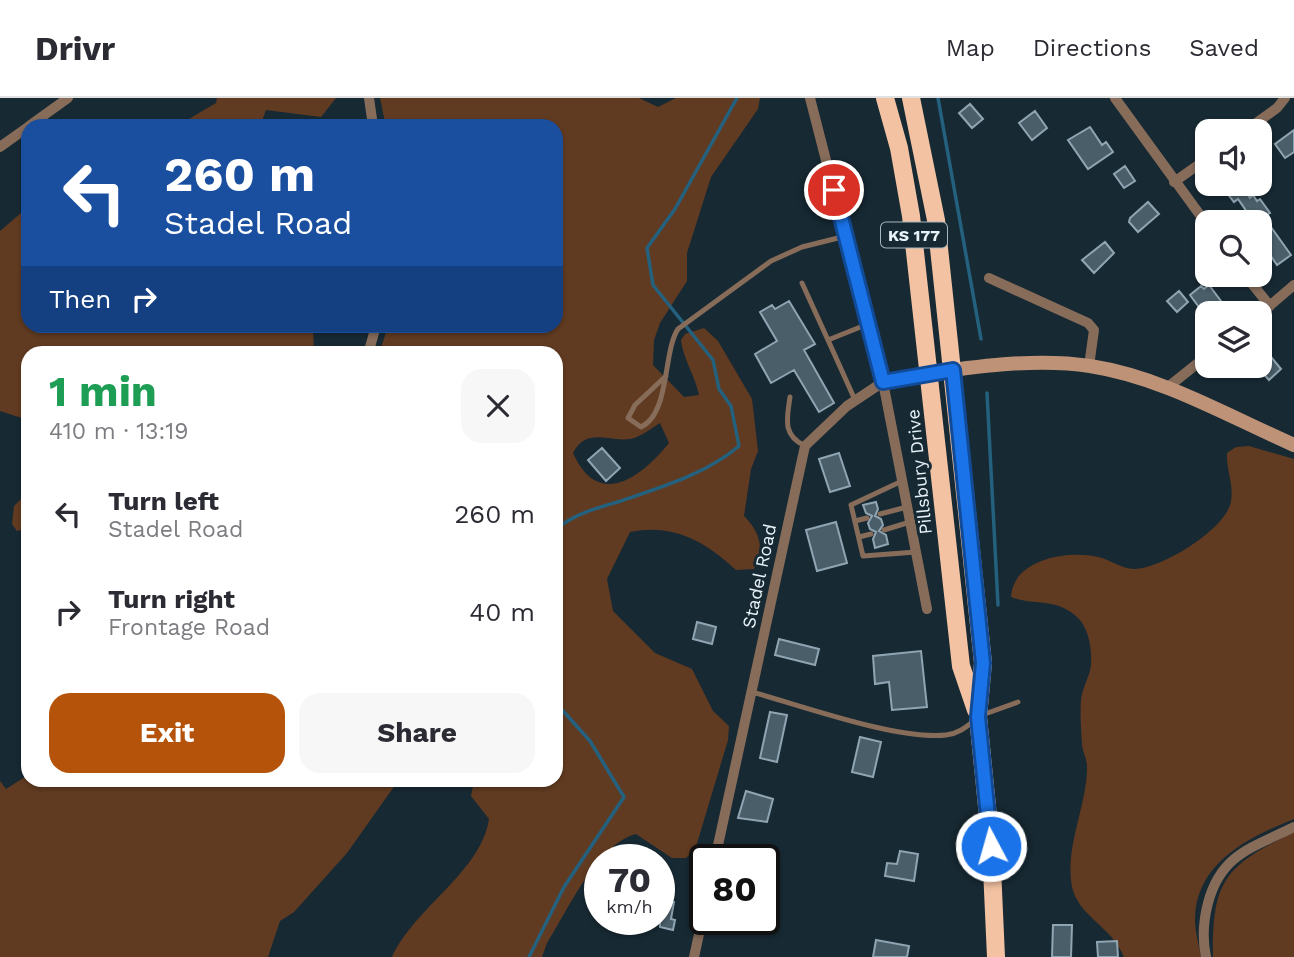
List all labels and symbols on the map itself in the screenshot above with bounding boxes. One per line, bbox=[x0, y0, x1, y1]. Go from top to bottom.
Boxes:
pin bbox=[804, 160, 864, 220]
road number: KS 177 bbox=[881, 223, 947, 248]
street label: Pillsbury Drive bbox=[902, 408, 936, 536]
street label: Stadel Road bbox=[738, 522, 780, 630]
position arrow bbox=[954, 809, 1028, 883]
speed limit sign: 80 bbox=[689, 844, 780, 935]

